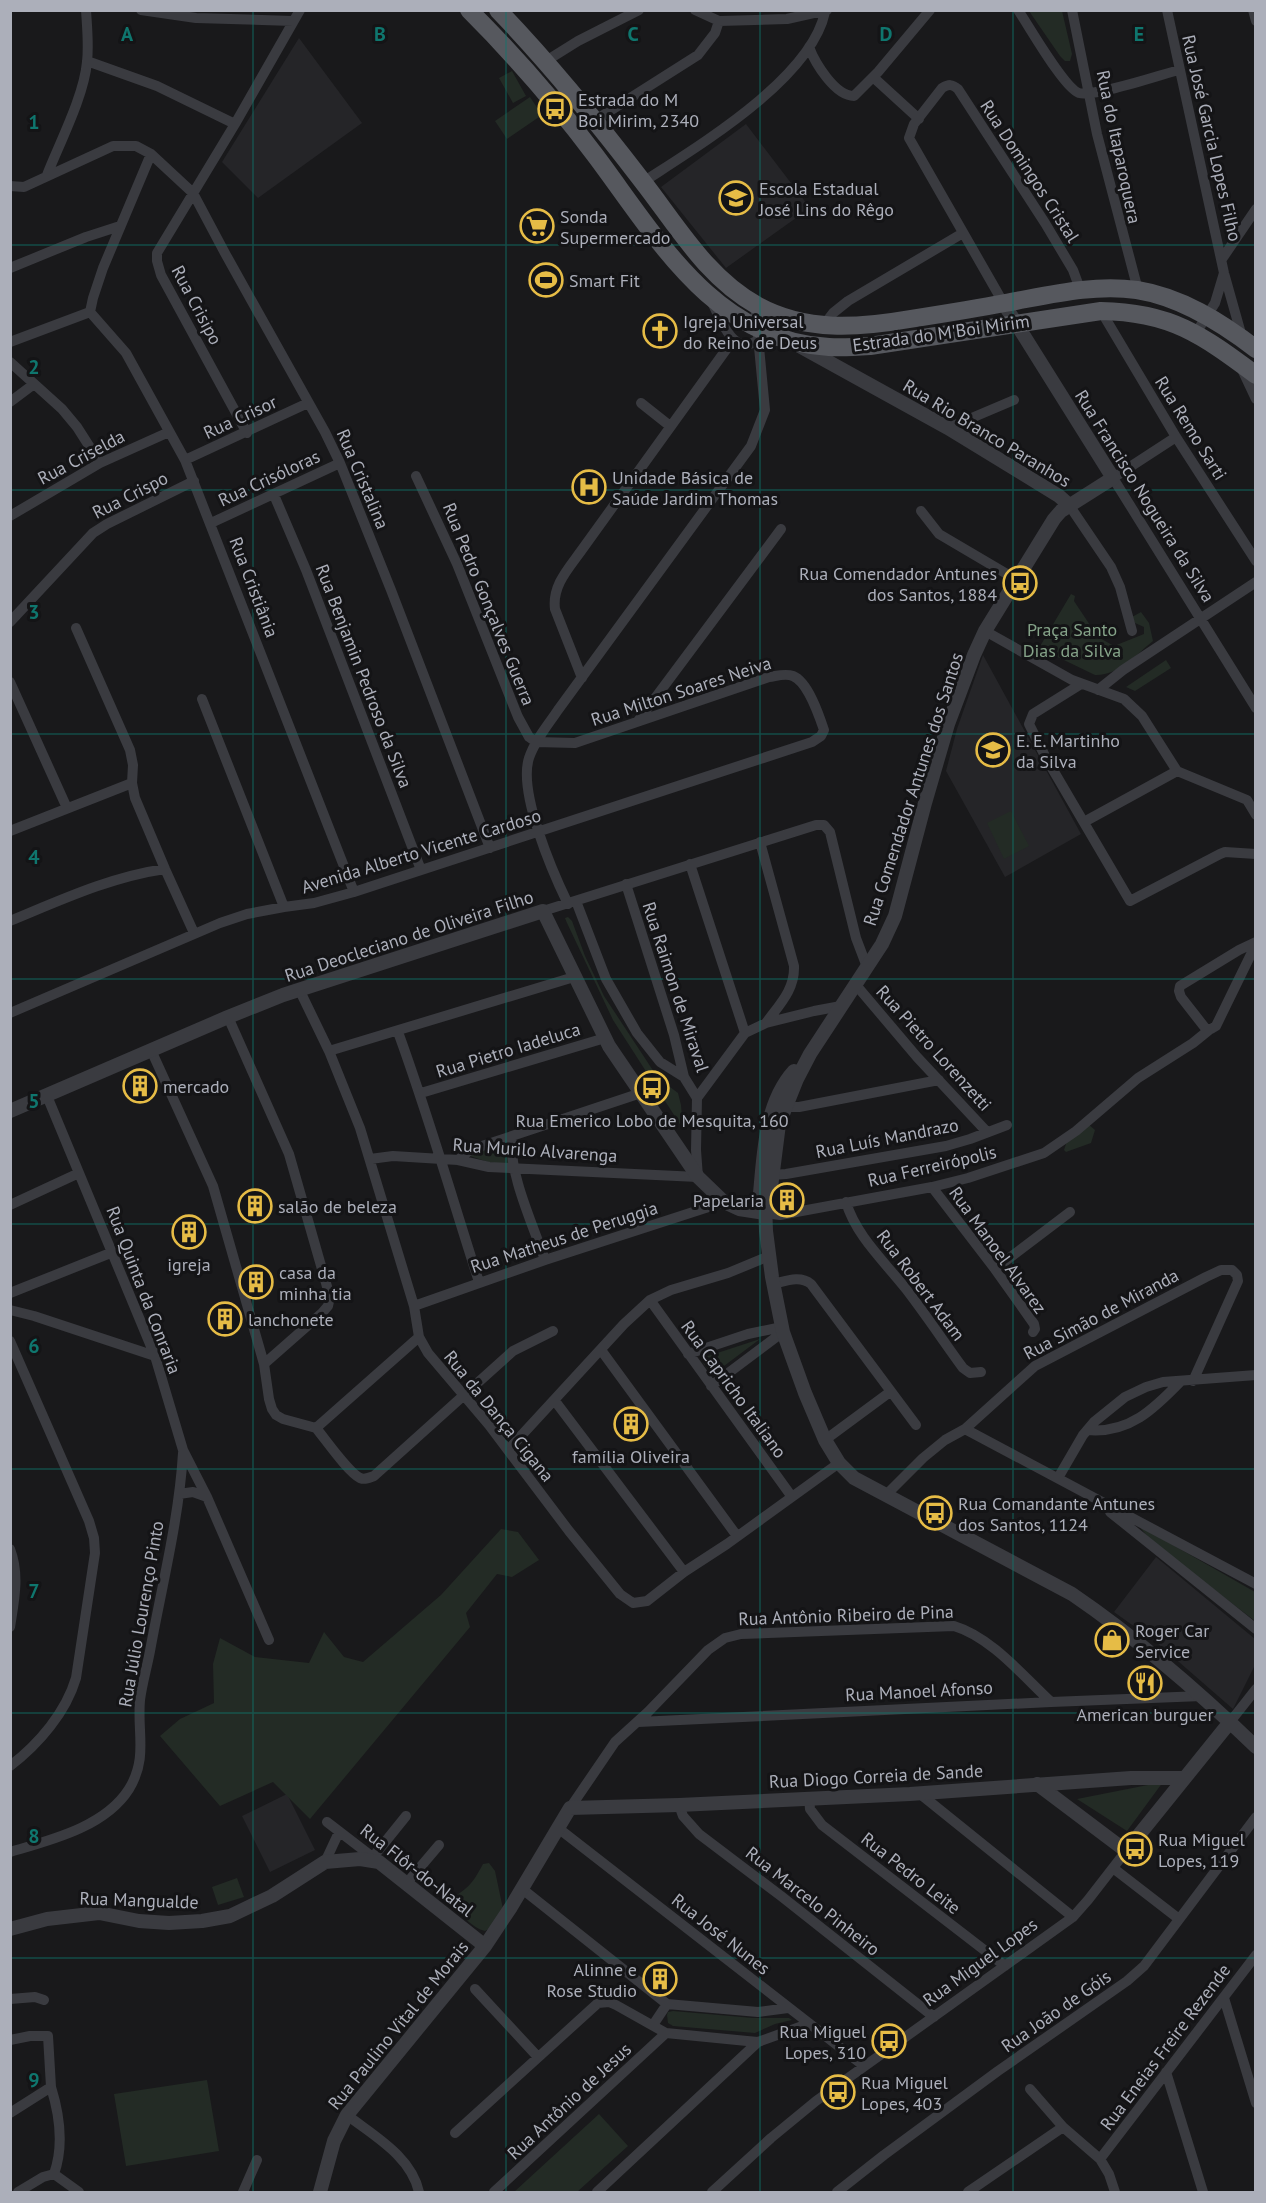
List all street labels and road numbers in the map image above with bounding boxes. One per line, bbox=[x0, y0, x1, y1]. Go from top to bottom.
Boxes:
street label: Rua José Garcia Lopes Filho bbox=[1177, 33, 1247, 243]
street label: Rua do Itaparoquera bbox=[1091, 68, 1147, 226]
street label: Rua Domingos Cristal bbox=[975, 95, 1085, 247]
street label: Rua Crisipo bbox=[167, 261, 227, 349]
street label: Estrada do M'Boi Mirim bbox=[851, 309, 1031, 357]
street label: Rua Remo Sarti bbox=[1150, 372, 1232, 484]
street label: Rua Rio Branco Paranhos bbox=[899, 374, 1075, 492]
street label: Rua Francisco Nogueira da Silva bbox=[1070, 385, 1220, 607]
street label: Rua Crisor bbox=[200, 390, 280, 444]
street label: Rua Criselda bbox=[33, 424, 129, 490]
street label: Rua Cristalina bbox=[332, 426, 394, 532]
street label: Rua Crisóloras bbox=[214, 444, 324, 512]
street label: Rua Crispo bbox=[88, 466, 172, 524]
street label: Rua Pedro Gonçalves Guerra bbox=[438, 499, 540, 709]
street label: Rua Cristiânia bbox=[224, 533, 284, 641]
street label: Rua Benjamin Pedroso da Silva bbox=[311, 561, 417, 791]
street label: Rua Comendador Antunes dos Santos bbox=[858, 649, 968, 929]
street label: Rua Milton Soares Neiva bbox=[588, 651, 774, 731]
street label: Avenida Alberto Vicente Cardoso bbox=[298, 804, 544, 898]
street label: Rua Deocleciano de Oliveira Filho bbox=[282, 885, 536, 987]
street label: Rua Raimon de Miraval bbox=[638, 899, 715, 1076]
street label: Rua Pietro Lorenzetti bbox=[871, 980, 997, 1116]
street label: Rua Pietro Iadeluca bbox=[433, 1017, 583, 1083]
street label: Rua Luís Mandrazo bbox=[814, 1113, 960, 1163]
street label: Rua Murilo Alvarenga bbox=[452, 1133, 618, 1167]
street label: Rua Ferreirópolis bbox=[865, 1140, 999, 1192]
street label: Rua Manoel Alvarez bbox=[944, 1182, 1052, 1318]
street label: Rua Matheus de Peruggia bbox=[468, 1196, 660, 1278]
street label: Rua Quinta da Conraria bbox=[101, 1203, 187, 1377]
street label: Rua Robert Adam bbox=[872, 1225, 970, 1345]
street label: Rua Simão de Miranda bbox=[1019, 1263, 1183, 1365]
street label: Rua Capricho Italiano bbox=[676, 1316, 792, 1462]
street label: Rua da Dança Cigana bbox=[439, 1346, 559, 1486]
street label: Rua Júlio Lourenço Pinto bbox=[113, 1519, 169, 1709]
street label: Rua Antônio Ribeiro de Pina bbox=[738, 1600, 954, 1630]
street label: Rua Manoel Afonso bbox=[844, 1676, 994, 1706]
street label: Rua Diogo Correia de Sande bbox=[768, 1759, 984, 1793]
street label: Rua Flôr-do-Natal bbox=[356, 1818, 479, 1922]
street label: Rua Pedro Leite bbox=[857, 1827, 965, 1919]
street label: Rua Marcelo Pinheiro bbox=[741, 1841, 885, 1961]
street label: Rua Mangualde bbox=[79, 1886, 199, 1914]
street label: Rua José Nunes bbox=[667, 1888, 775, 1980]
street label: Rua Miguel Lopes bbox=[918, 1913, 1042, 2011]
street label: Rua Paulino Vital de Morais bbox=[323, 1936, 473, 2114]
street label: Rua Eneias Freire Rezende bbox=[1095, 1959, 1235, 2135]
street label: Rua João de Góis bbox=[997, 1965, 1115, 2057]
street label: Rua Antônio de Jesus bbox=[502, 2038, 636, 2164]

